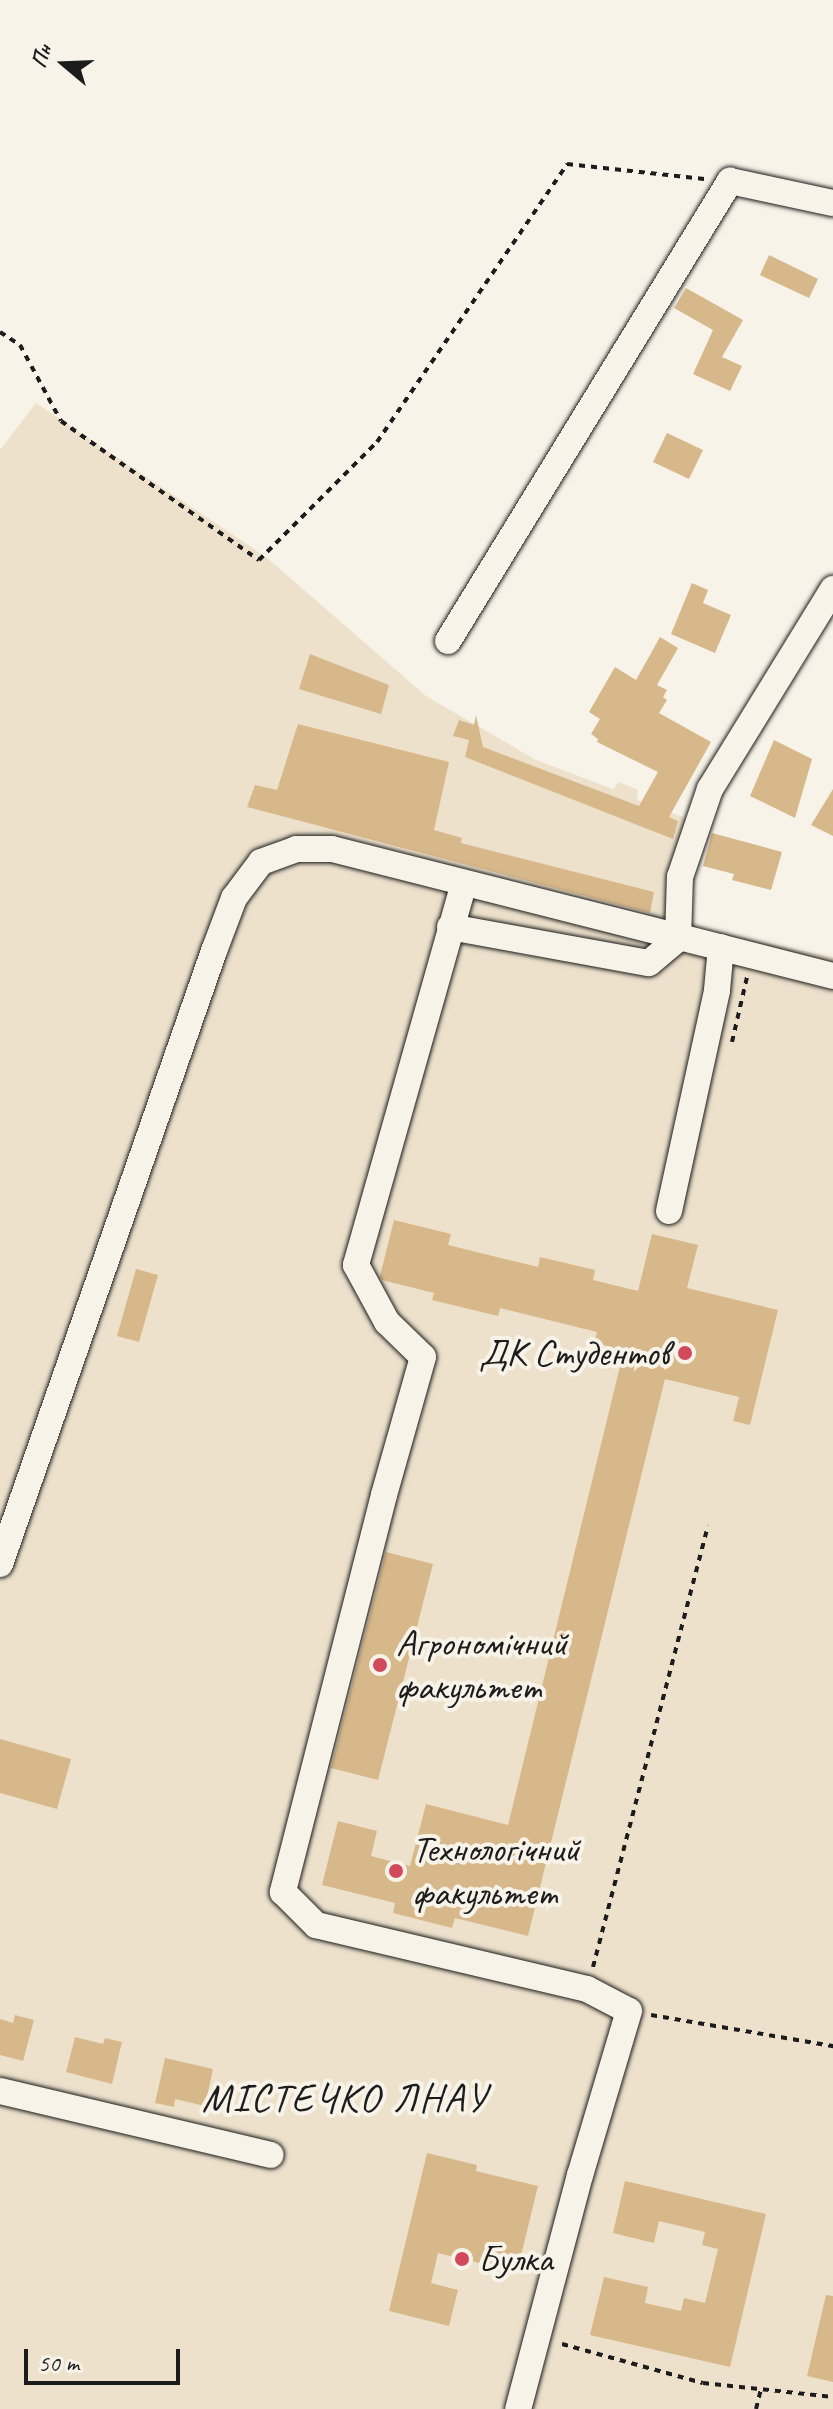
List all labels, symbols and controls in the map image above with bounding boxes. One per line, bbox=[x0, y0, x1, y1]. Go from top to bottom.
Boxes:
north arrow bbox=[24, 24, 104, 104]
text: Пн bbox=[24, 41, 58, 72]
place label: ДК Студентов bbox=[479, 1330, 669, 1376]
marker: ДК Студентов bbox=[676, 1344, 694, 1362]
place label: Агрономічний факультет bbox=[396, 1620, 567, 1710]
marker: Агрономічний факультет bbox=[371, 1656, 389, 1674]
place label: Технологічний факультет bbox=[412, 1826, 580, 1916]
marker: Технологічний факультет bbox=[387, 1862, 405, 1880]
district label: МІСТЕЧКО ЛНАУ bbox=[200, 2074, 490, 2122]
place label: Булка bbox=[478, 2236, 552, 2282]
marker: Булка bbox=[453, 2250, 471, 2268]
scale bar bbox=[28, 2333, 184, 2383]
text: 50 m bbox=[38, 2348, 79, 2378]

